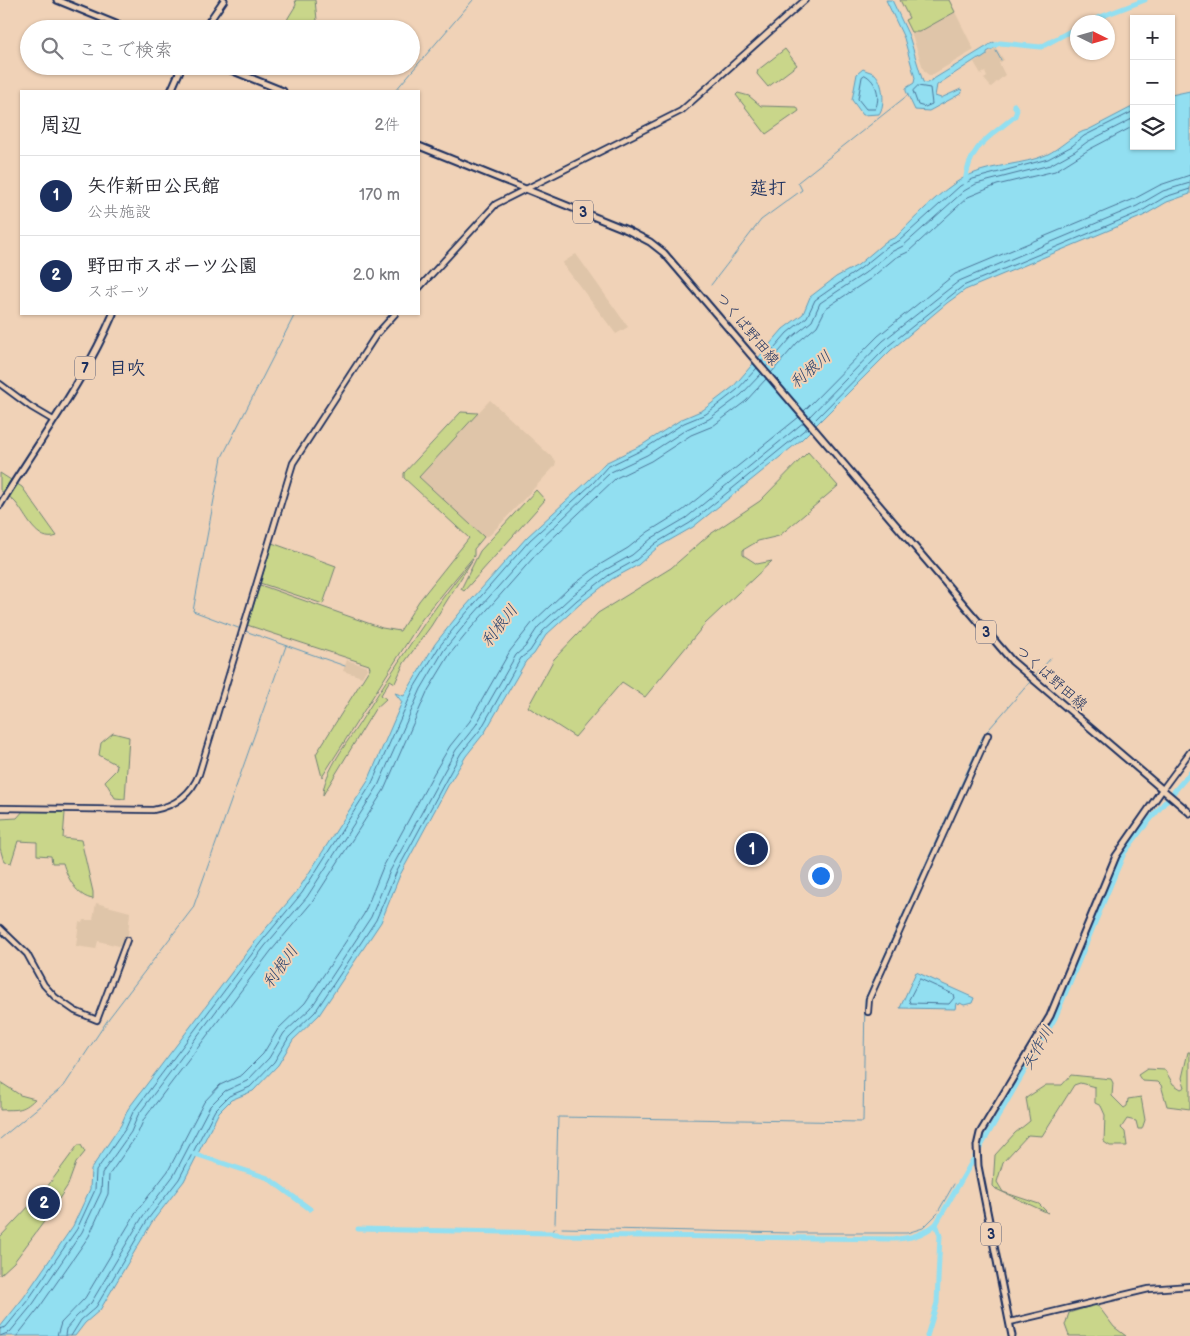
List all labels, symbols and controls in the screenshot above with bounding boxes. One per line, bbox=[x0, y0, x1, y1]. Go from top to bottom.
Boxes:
north arrow bbox=[1070, 15, 1115, 60]
map controls bbox=[1130, 15, 1175, 150]
button: + bbox=[1130, 15, 1175, 60]
search box bbox=[20, 20, 420, 75]
icon: search bbox=[38, 34, 66, 62]
text: ここで検索 bbox=[78, 39, 173, 62]
button: − bbox=[1130, 60, 1175, 105]
button: layers bbox=[1130, 105, 1175, 150]
text: 周辺 bbox=[40, 113, 82, 138]
text: 2件 bbox=[375, 116, 400, 135]
text: 矢作新田公民館 bbox=[87, 175, 220, 198]
district label: 莚打 bbox=[750, 178, 786, 199]
text: 1 bbox=[53, 186, 59, 205]
text: 170 m bbox=[359, 186, 400, 205]
road number: 3 bbox=[573, 200, 593, 223]
text: 公共施設 bbox=[87, 203, 151, 222]
text: 野田市スポーツ公園 bbox=[87, 255, 258, 278]
text: 2 bbox=[51, 266, 61, 285]
text: 2.0 km bbox=[353, 266, 400, 285]
text: スポーツ bbox=[87, 283, 151, 302]
street label: つくば野田線 bbox=[711, 288, 783, 370]
water label: 利根川 bbox=[787, 347, 835, 393]
road number: 7 bbox=[75, 356, 95, 379]
district label: 目吹 bbox=[109, 358, 145, 379]
water label: 利根川 bbox=[478, 601, 522, 651]
road number: 3 bbox=[976, 620, 996, 644]
street label: つくば野田線 bbox=[1011, 641, 1091, 715]
pin: 1 bbox=[736, 830, 768, 868]
your location bbox=[808, 863, 834, 889]
water label: 利根川 bbox=[259, 942, 303, 992]
water label: 矢作川 bbox=[1018, 1022, 1058, 1074]
pin: 2 bbox=[28, 1184, 60, 1222]
road number: 3 bbox=[981, 1222, 1001, 1246]

